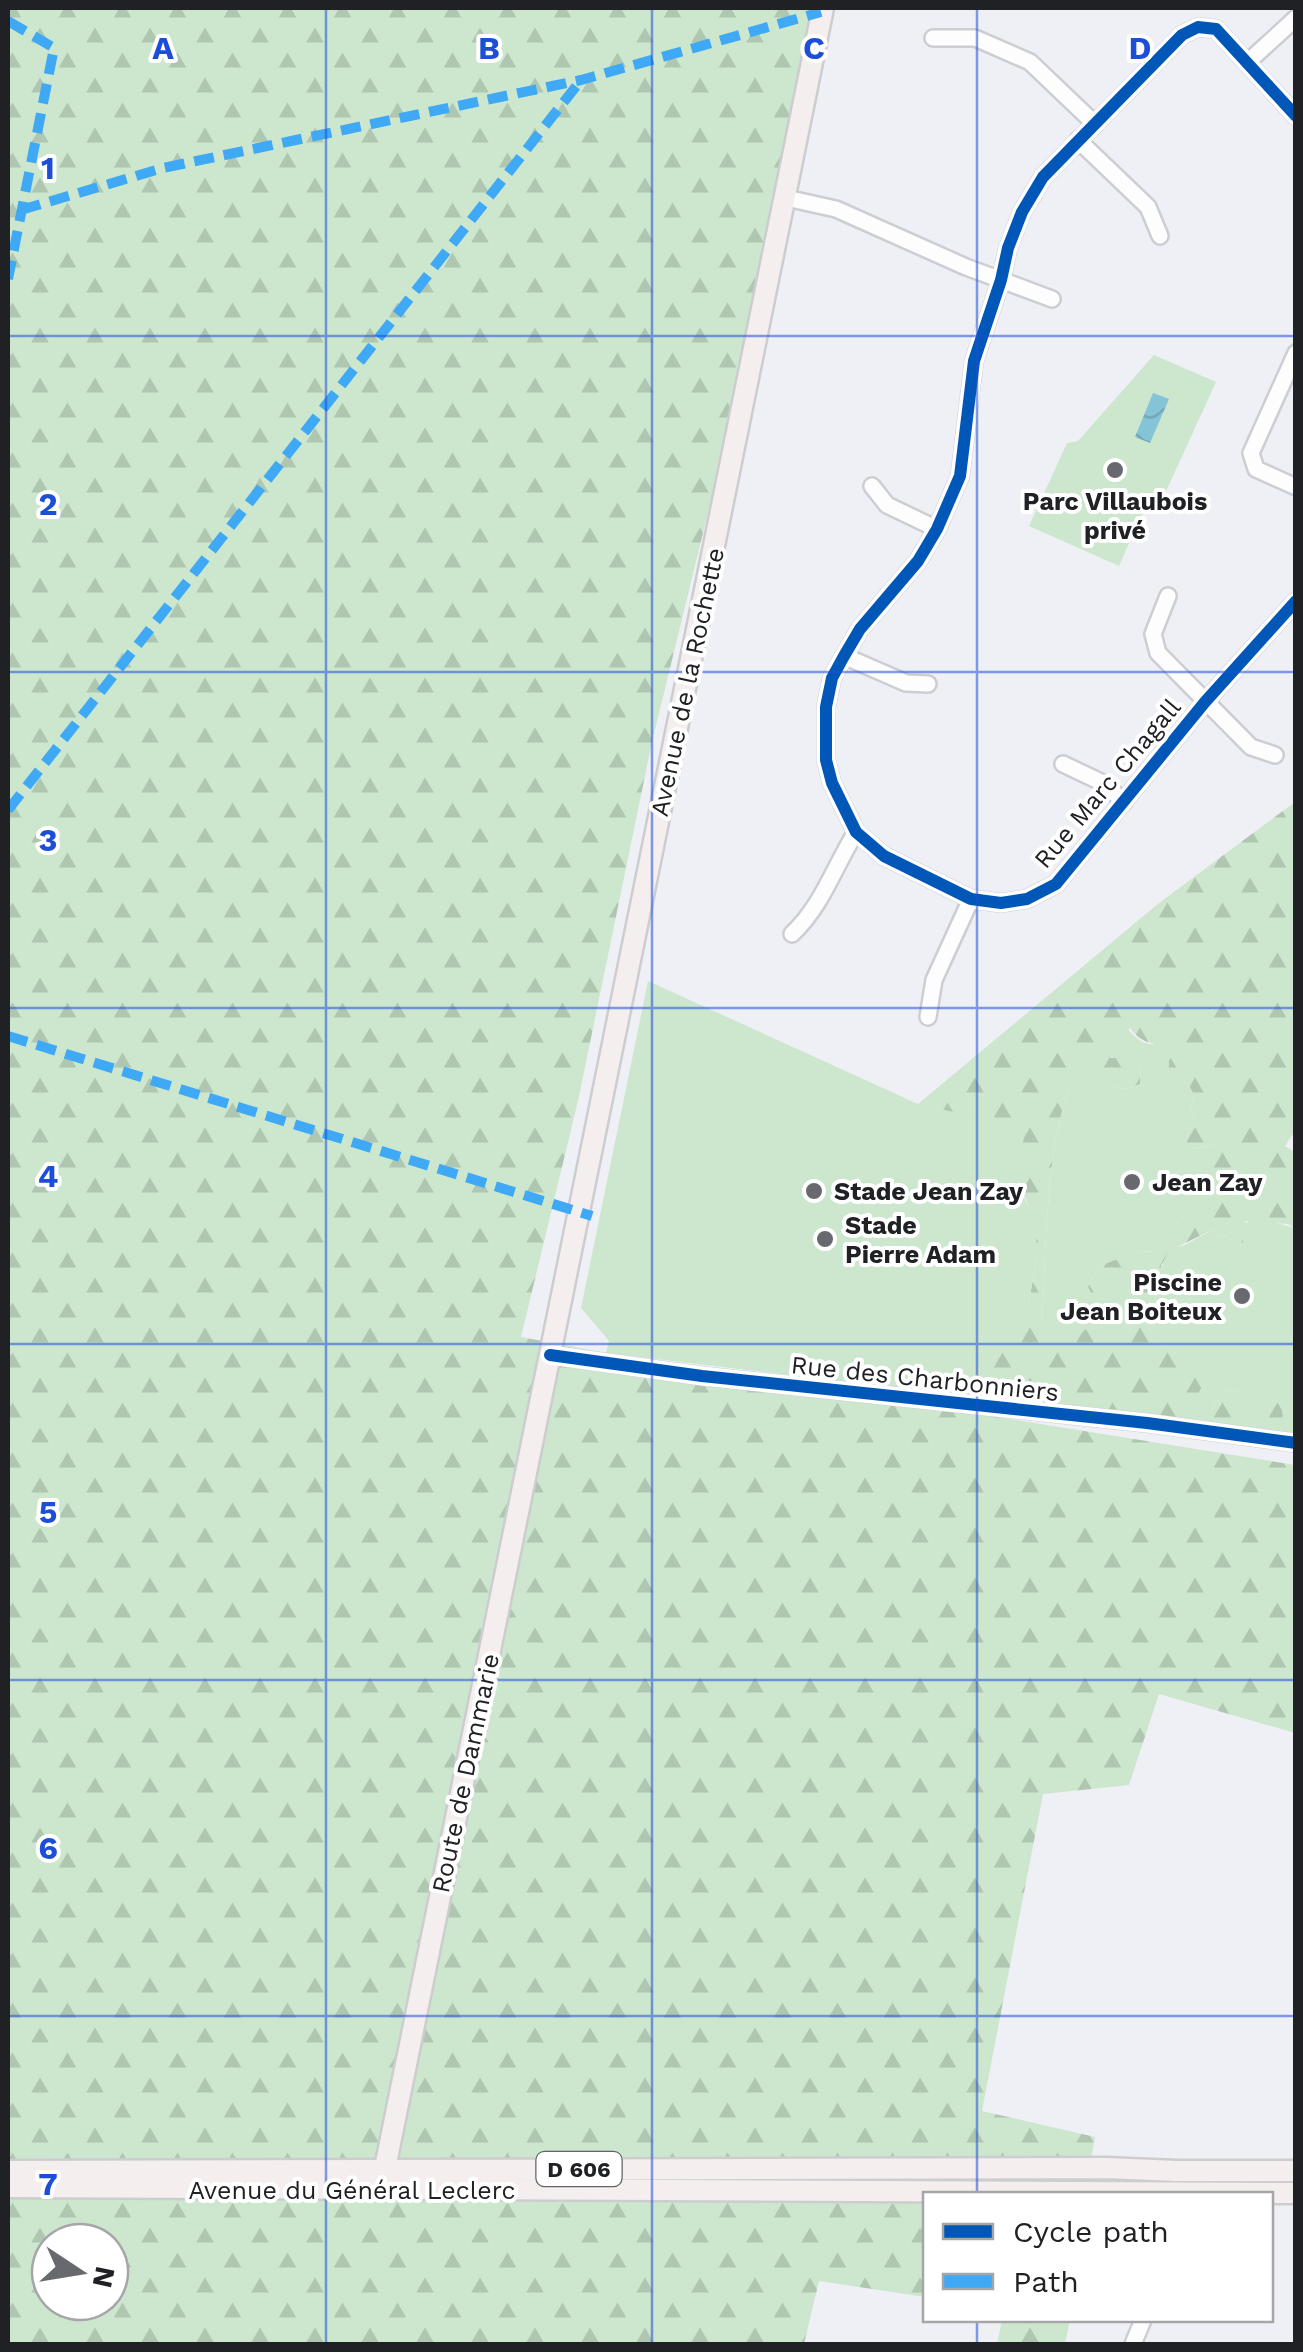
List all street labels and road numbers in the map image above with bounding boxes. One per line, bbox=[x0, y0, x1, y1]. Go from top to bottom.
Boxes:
street label: Avenue de la Rochette bbox=[645, 545, 730, 819]
street label: Rue Marc Chagall bbox=[1028, 693, 1187, 874]
street label: Rue des Charbonniers bbox=[790, 1350, 1060, 1407]
street label: Route de Dammarie bbox=[426, 1651, 505, 1895]
road number: D 606 bbox=[536, 2152, 622, 2186]
street label: Avenue du Général Leclerc bbox=[188, 2176, 516, 2205]

